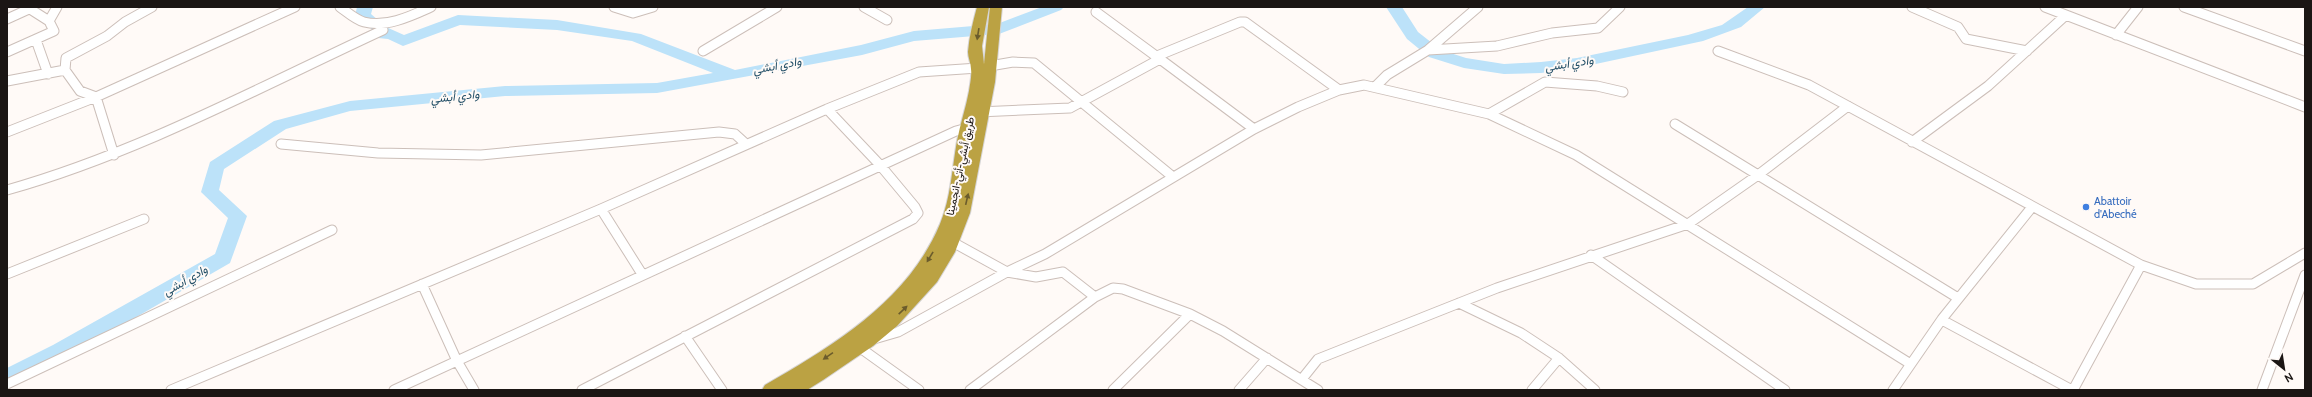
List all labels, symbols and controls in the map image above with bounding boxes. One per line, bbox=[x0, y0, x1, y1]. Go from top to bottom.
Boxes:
one-way arrow bbox=[975, 28, 981, 40]
water label: وادي أبشي bbox=[1544, 52, 1595, 77]
water label: وادي أبشي bbox=[752, 53, 804, 80]
water label: وادي أبشي bbox=[430, 86, 481, 109]
street label: طريق أبشي-أتي-انجمينا bbox=[943, 115, 980, 217]
one-way arrow bbox=[964, 193, 970, 205]
place label: Abattoir d'Abeché bbox=[2094, 194, 2137, 221]
marker: Abattoir d'Abeché bbox=[2081, 202, 2091, 212]
one-way arrow bbox=[927, 251, 934, 263]
water label: وادي أبشي bbox=[160, 261, 212, 301]
one-way arrow bbox=[898, 305, 908, 315]
north arrow bbox=[2264, 349, 2304, 389]
one-way arrow bbox=[822, 352, 833, 360]
text: N bbox=[2282, 370, 2296, 386]

